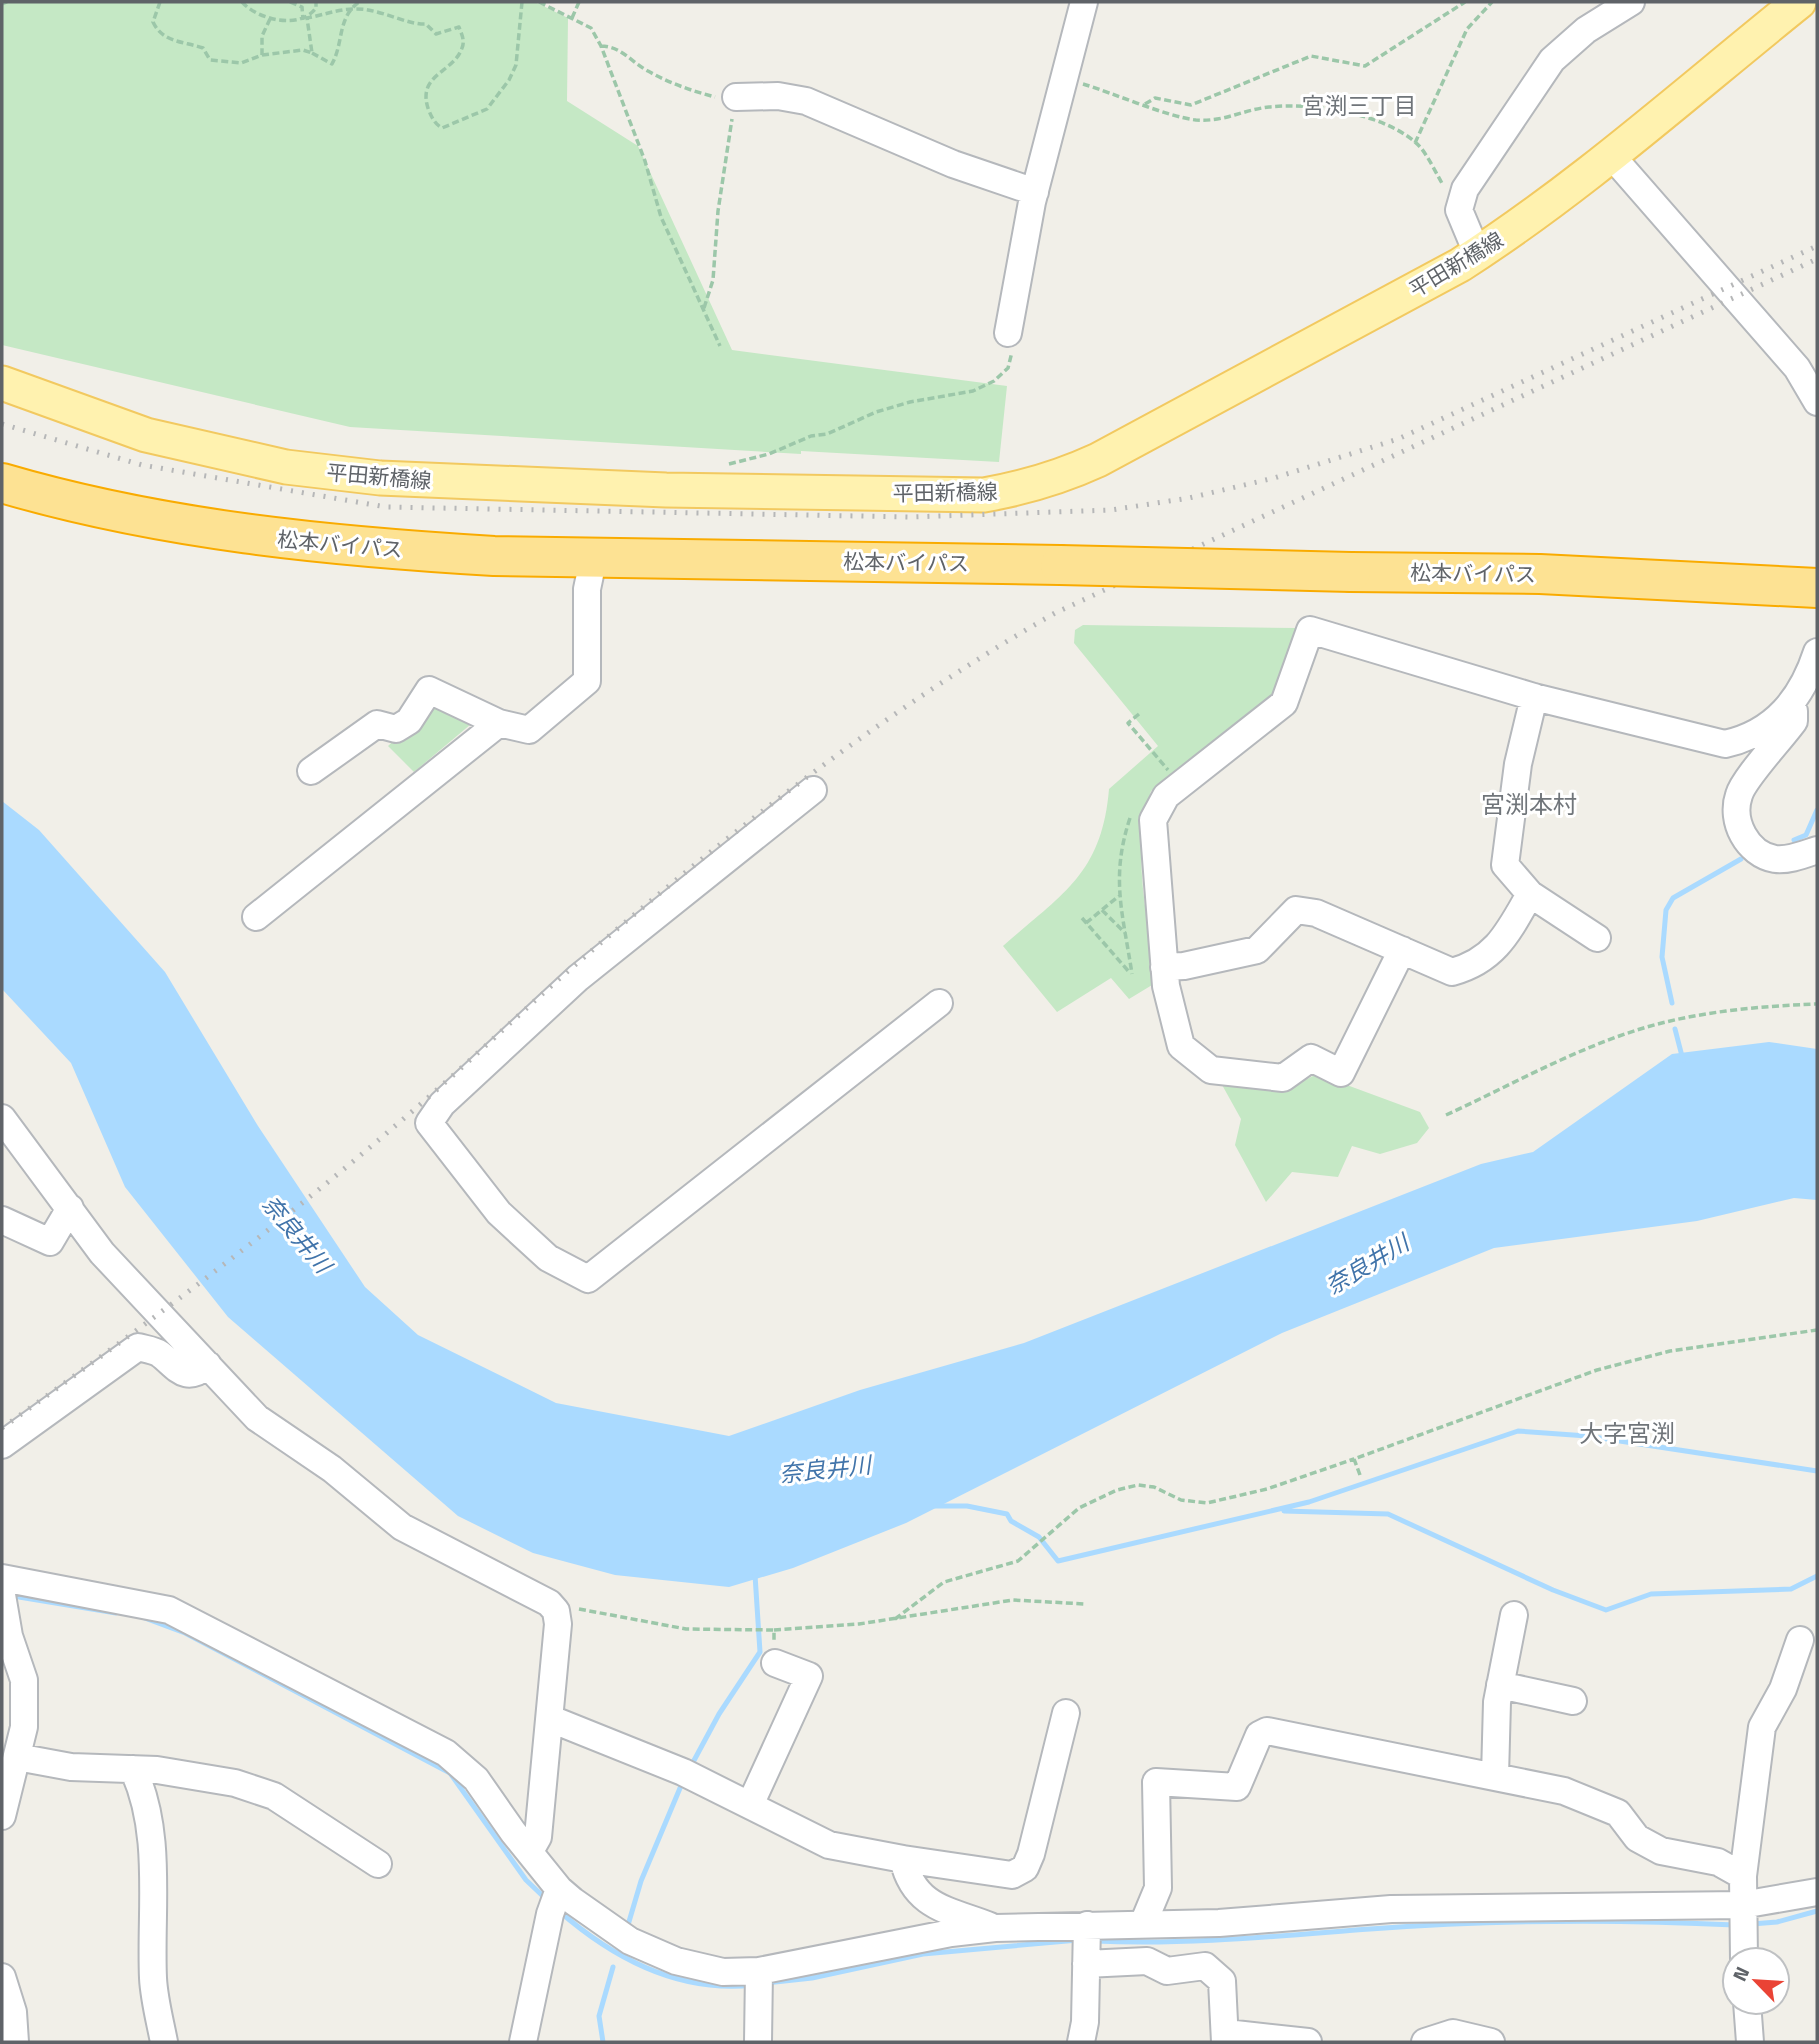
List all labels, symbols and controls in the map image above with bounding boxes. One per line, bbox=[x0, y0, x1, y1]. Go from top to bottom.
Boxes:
district label: 宮渕三丁目 bbox=[1302, 88, 1417, 123]
street label: 平田新橋線 bbox=[1403, 223, 1509, 305]
street label: 平田新橋線 bbox=[325, 455, 433, 497]
street label: 平田新橋線 bbox=[892, 475, 998, 509]
street label: 松本バイパス bbox=[276, 523, 404, 565]
street label: 松本バイパス bbox=[843, 545, 969, 579]
street label: 松本バイパス bbox=[1410, 556, 1536, 590]
district label: 宮渕本村 bbox=[1481, 786, 1577, 822]
water label: 奈良井川 bbox=[254, 1188, 342, 1283]
water label: 奈良井川 bbox=[1319, 1224, 1418, 1303]
district label: 大字宮渕 bbox=[1579, 1415, 1675, 1451]
water label: 奈良井川 bbox=[777, 1446, 876, 1491]
north arrow bbox=[1721, 1946, 1791, 2016]
text: N bbox=[1724, 1962, 1756, 1986]

